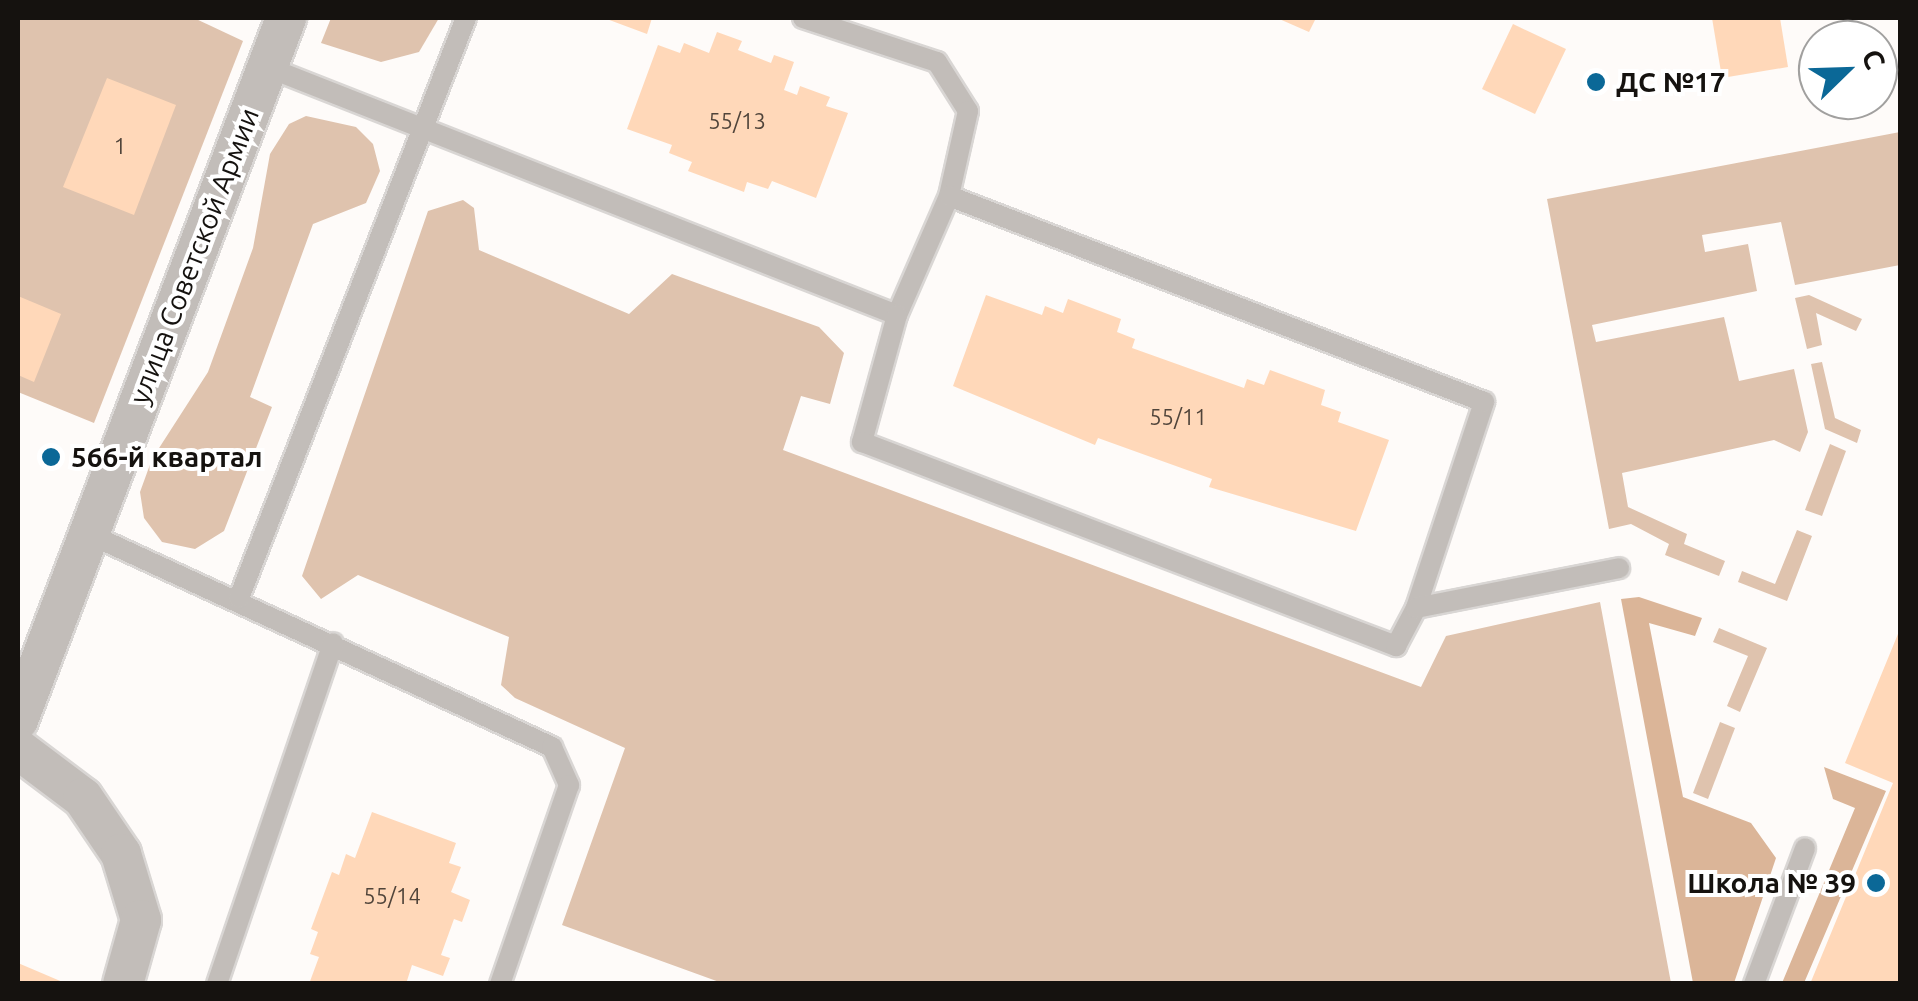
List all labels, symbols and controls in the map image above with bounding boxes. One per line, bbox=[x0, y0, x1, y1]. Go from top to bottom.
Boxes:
north arrow bbox=[1798, 20, 1898, 120]
text: С bbox=[1856, 45, 1892, 73]
place label: ДС №17 bbox=[1616, 65, 1725, 99]
marker: ДС №17 bbox=[1585, 71, 1607, 93]
street label: улица Советской Армии bbox=[122, 103, 266, 409]
house number: 55/13 bbox=[708, 108, 766, 134]
house number: 1 bbox=[114, 133, 126, 159]
house number: 55/11 bbox=[1149, 404, 1207, 430]
place label: 566-й квартал bbox=[71, 440, 263, 474]
marker: 566-й квартал bbox=[40, 446, 62, 468]
place label: Школа № 39 bbox=[1687, 866, 1856, 900]
marker: Школа № 39 bbox=[1865, 872, 1887, 894]
house number: 55/14 bbox=[363, 883, 421, 909]

